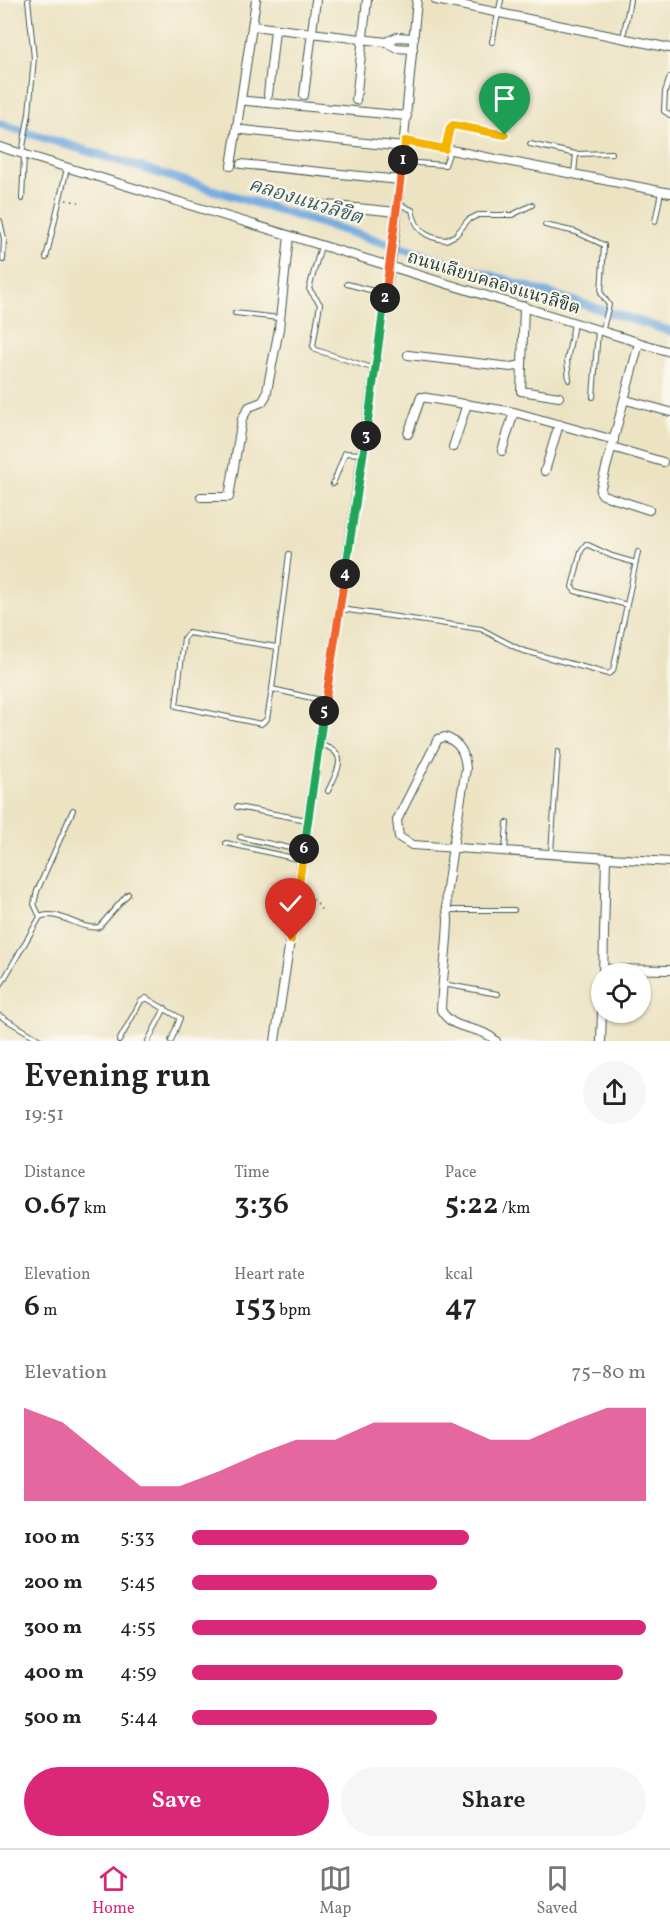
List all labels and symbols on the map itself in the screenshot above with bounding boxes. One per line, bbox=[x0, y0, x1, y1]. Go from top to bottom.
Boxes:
pin bbox=[479, 73, 530, 135]
pin: 1 bbox=[388, 145, 418, 175]
water label: คลองแนวลิขิต bbox=[245, 171, 367, 233]
street label: ถนนเลียบคลองแนวลิขิต bbox=[404, 245, 583, 322]
pin: 2 bbox=[370, 283, 400, 313]
pin: 3 bbox=[351, 421, 381, 451]
pin: 4 bbox=[330, 559, 360, 589]
pin: 5 bbox=[309, 696, 339, 726]
pin: 6 bbox=[289, 834, 319, 864]
pin bbox=[265, 878, 316, 940]

